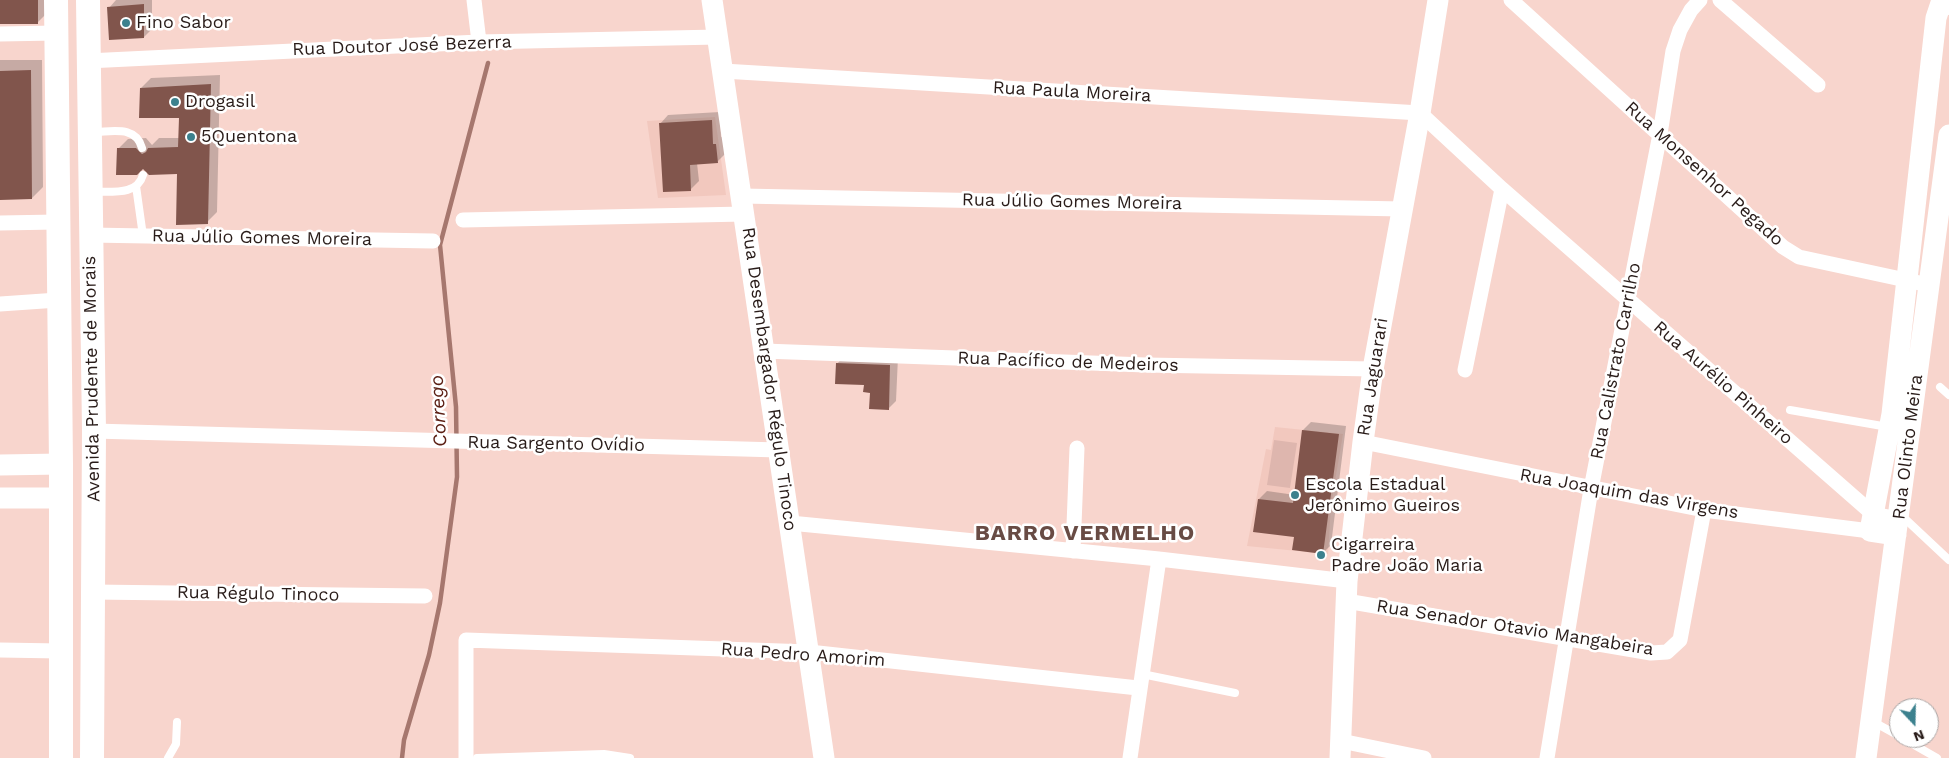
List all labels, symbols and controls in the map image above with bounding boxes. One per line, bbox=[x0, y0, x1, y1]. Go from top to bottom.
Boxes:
place label: Fino Sabor bbox=[136, 12, 231, 34]
marker: Fino Sabor bbox=[120, 17, 132, 29]
street label: Rua Doutor José Bezerra bbox=[292, 31, 512, 61]
street label: Rua Paula Moreira bbox=[992, 77, 1152, 107]
place label: Drogasil bbox=[185, 91, 255, 113]
marker: Drogasil bbox=[169, 96, 181, 108]
street label: Rua Monsenhor Pegado bbox=[1620, 97, 1788, 251]
place label: 5Quentona bbox=[201, 126, 297, 148]
marker: 5Quentona bbox=[185, 131, 197, 143]
street label: Rua Júlio Gomes Moreira bbox=[962, 189, 1182, 215]
street label: Rua Júlio Gomes Moreira bbox=[152, 225, 372, 251]
street label: Rua Desembargador Régulo Tinoco bbox=[737, 226, 801, 532]
street label: Avenida Prudente de Morais bbox=[79, 256, 105, 502]
street label: Rua Calistrato Carrilho bbox=[1586, 261, 1646, 461]
street label: Rua Jaguarari bbox=[1353, 316, 1393, 438]
street label: Rua Aurélio Pinheiro bbox=[1649, 317, 1797, 449]
street label: Rua Pacífico de Medeiros bbox=[957, 347, 1179, 377]
street label: Rua Olinto Meira bbox=[1888, 373, 1928, 521]
water label: Corrego bbox=[426, 374, 452, 448]
street label: Rua Sargento Ovídio bbox=[467, 432, 645, 456]
street label: Rua Joaquim das Virgens bbox=[1518, 464, 1740, 524]
place label: Escola Estadual Jerônimo Gueiros bbox=[1305, 474, 1460, 516]
marker: Escola Estadual Jerônimo Gueiros bbox=[1289, 489, 1301, 501]
district label: BARRO VERMELHO bbox=[973, 521, 1197, 547]
place label: Cigarreira Padre João Maria bbox=[1331, 534, 1483, 576]
marker: Cigarreira Padre João Maria bbox=[1315, 549, 1327, 561]
street label: Rua Régulo Tinoco bbox=[177, 582, 339, 606]
street label: Rua Senador Otavio Mangabeira bbox=[1375, 595, 1655, 661]
street label: Rua Pedro Amorim bbox=[720, 638, 886, 672]
north arrow bbox=[1889, 698, 1939, 748]
text: N bbox=[1911, 727, 1927, 745]

